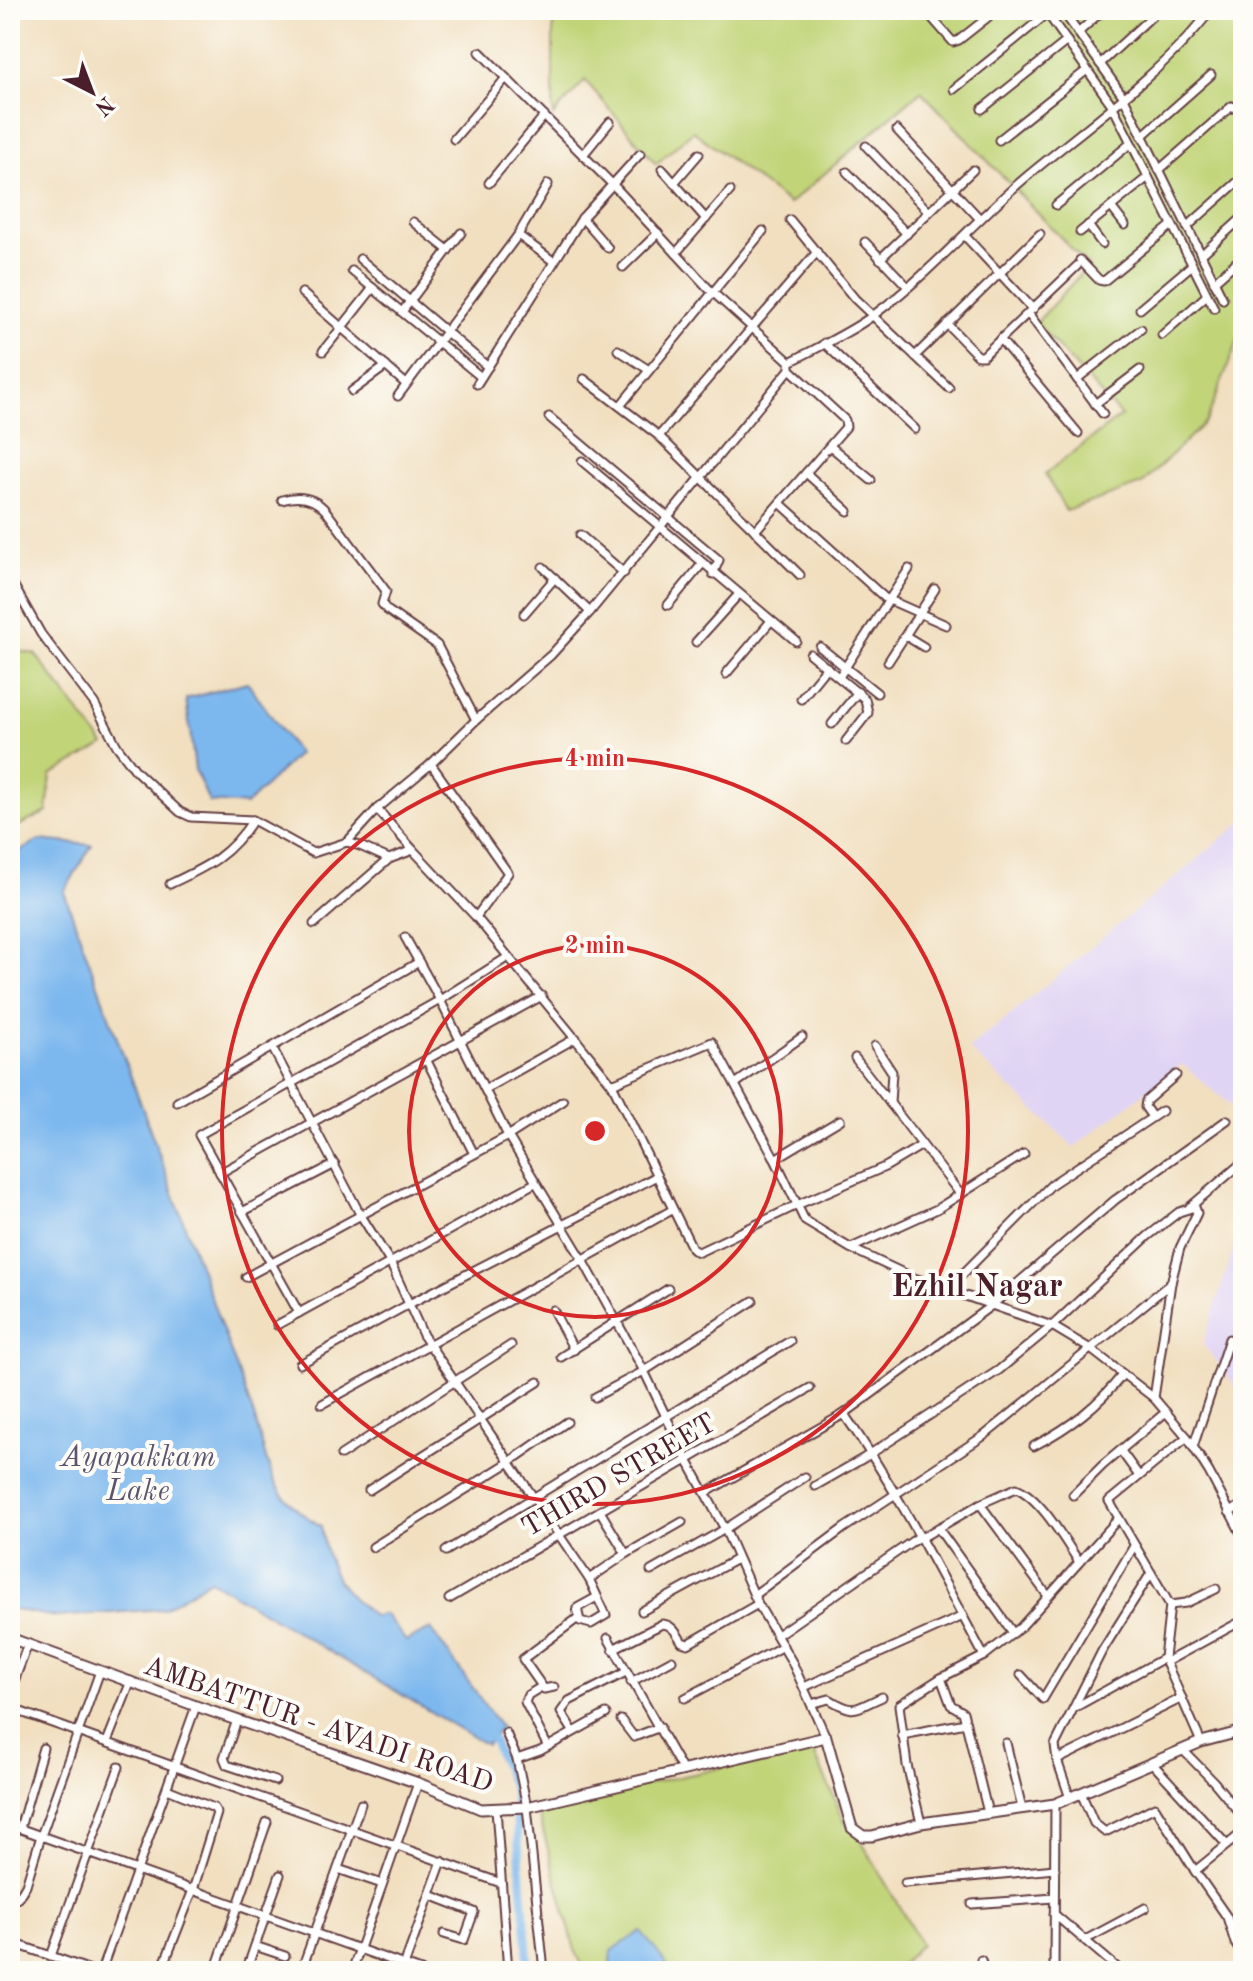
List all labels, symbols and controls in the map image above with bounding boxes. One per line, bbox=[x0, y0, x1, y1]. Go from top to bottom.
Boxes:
north arrow bbox=[52, 52, 132, 132]
text: N bbox=[90, 92, 118, 119]
text: 4 min bbox=[565, 748, 625, 772]
text: 2 min bbox=[565, 935, 625, 959]
centre of rings bbox=[581, 1117, 609, 1145]
district label: Ezhil Nagar bbox=[891, 1272, 1063, 1304]
street label: THIRD STREET bbox=[518, 1410, 721, 1543]
water label: Ayapakkam Lake bbox=[58, 1443, 216, 1507]
street label: AMBATTUR - AVADI ROAD bbox=[140, 1653, 496, 1799]

